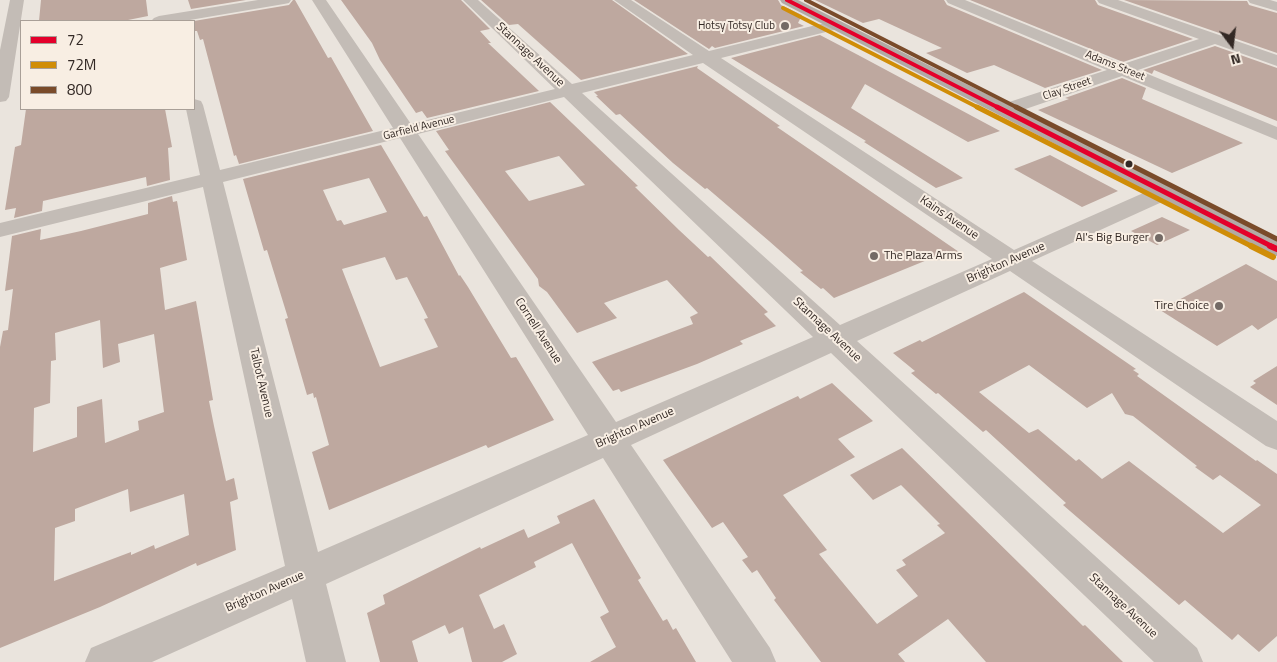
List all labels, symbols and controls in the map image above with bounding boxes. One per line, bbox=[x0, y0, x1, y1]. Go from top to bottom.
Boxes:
place label: Hotsy Totsy Club bbox=[698, 19, 775, 33]
legend bbox=[20, 20, 195, 110]
street label: Stannage Avenue bbox=[493, 20, 567, 90]
marker: Hotsy Totsy Club bbox=[779, 20, 791, 32]
north arrow bbox=[1207, 20, 1257, 70]
text: 72 bbox=[67, 28, 84, 51]
street label: Adams Street bbox=[1083, 48, 1147, 84]
text: N bbox=[1229, 49, 1243, 71]
text: 72M bbox=[67, 53, 96, 76]
street label: Clay Street bbox=[1041, 75, 1093, 103]
text: 800 bbox=[67, 78, 92, 101]
street label: Garfield Avenue bbox=[382, 113, 456, 143]
unlabelled marker bbox=[1124, 159, 1134, 169]
street label: Kains Avenue bbox=[917, 193, 981, 243]
place label: Al's Big Burger bbox=[1075, 231, 1149, 245]
marker: Al's Big Burger bbox=[1153, 232, 1165, 244]
street label: Brighton Avenue bbox=[965, 239, 1047, 287]
place label: The Plaza Arms bbox=[884, 249, 962, 263]
marker: The Plaza Arms bbox=[868, 250, 880, 262]
street label: Stannage Avenue bbox=[790, 295, 864, 365]
street label: Cornell Avenue bbox=[512, 296, 564, 366]
place label: Tire Choice bbox=[1154, 299, 1209, 313]
marker: Tire Choice bbox=[1213, 300, 1225, 312]
street label: Talbot Avenue bbox=[246, 347, 276, 419]
street label: Brighton Avenue bbox=[594, 404, 676, 452]
street label: Brighton Avenue bbox=[224, 568, 306, 616]
street label: Stannage Avenue bbox=[1086, 571, 1160, 641]

